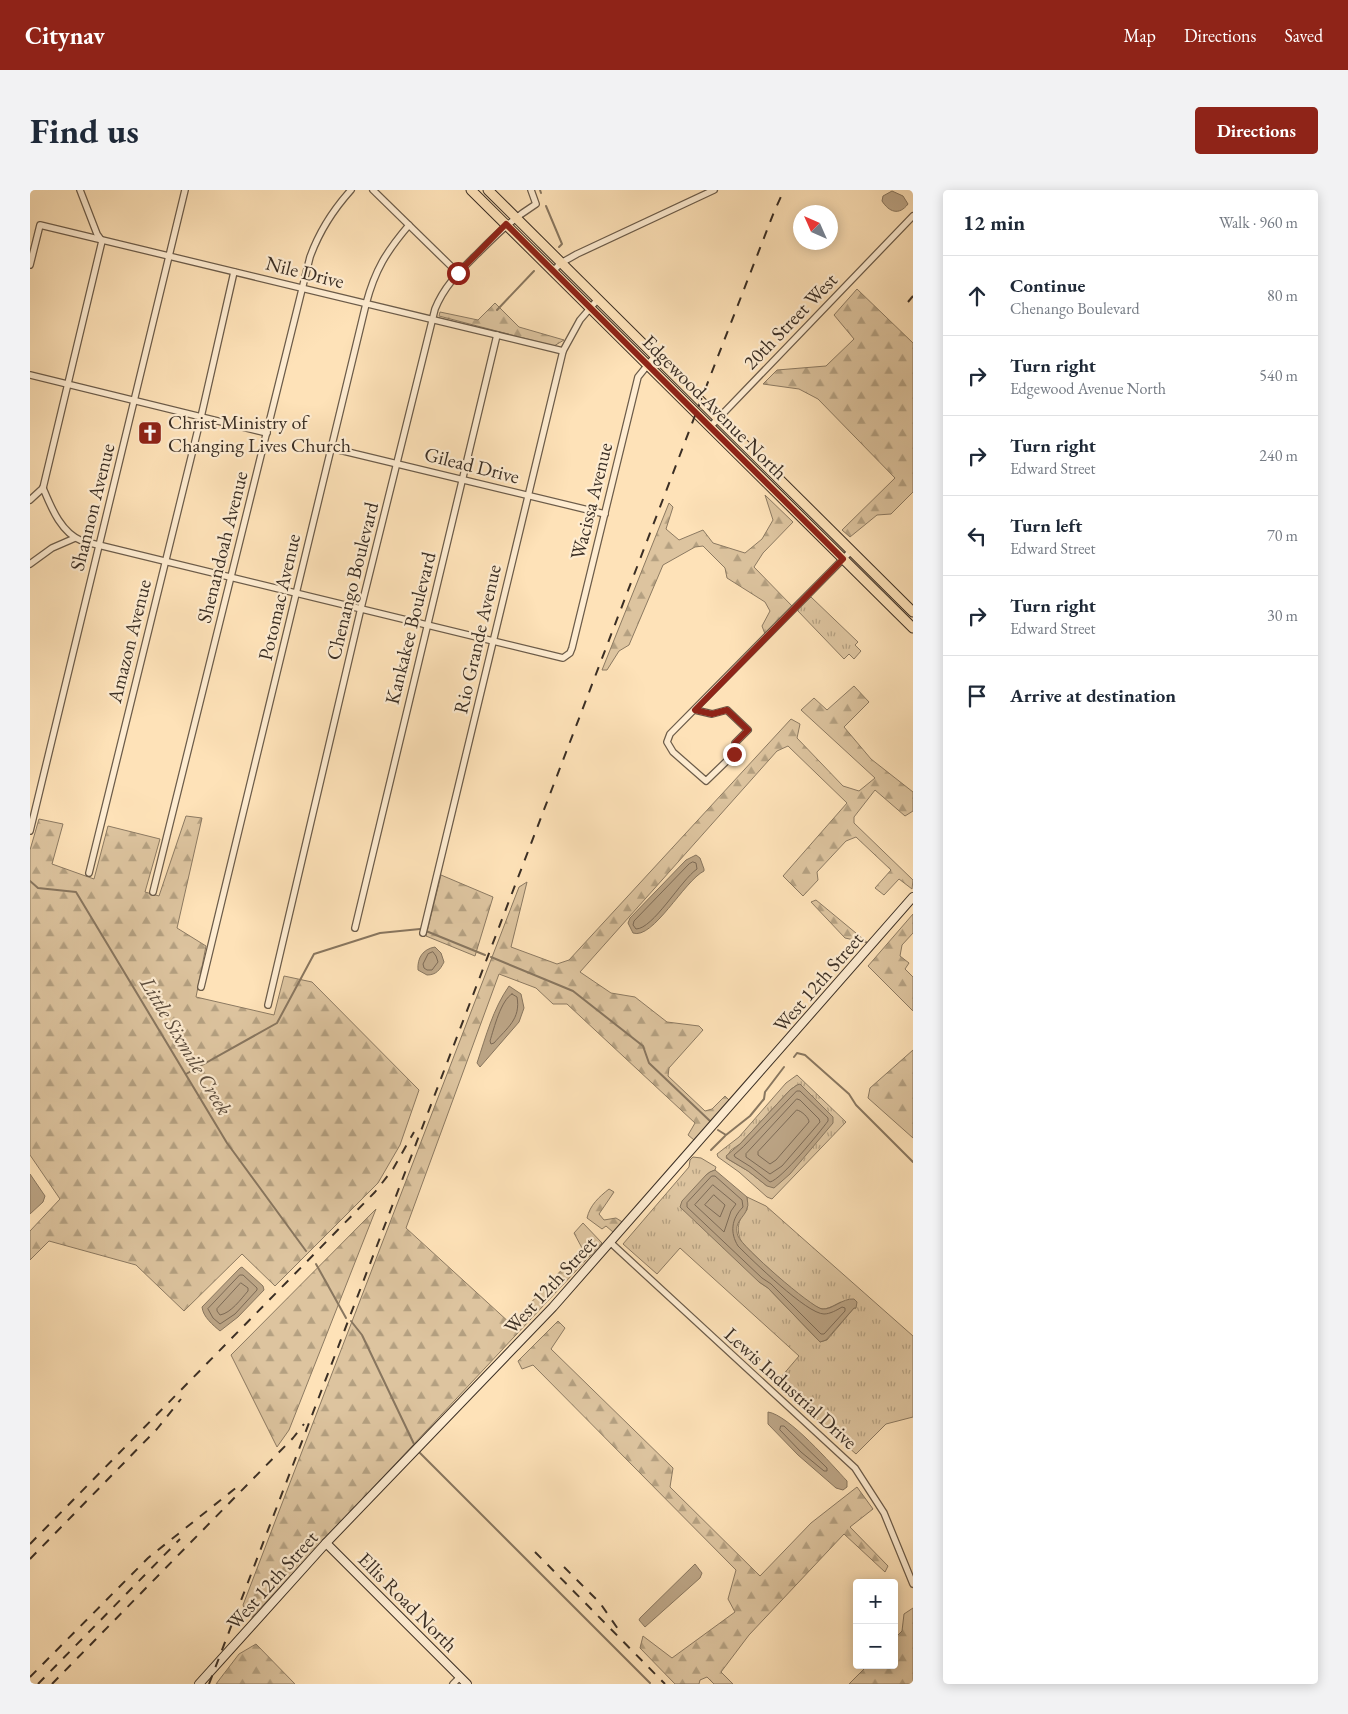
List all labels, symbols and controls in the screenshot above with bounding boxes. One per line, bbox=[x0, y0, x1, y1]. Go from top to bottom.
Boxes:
text: Citynav bbox=[25, 20, 105, 51]
text: Map bbox=[1124, 24, 1156, 47]
text: Directions bbox=[1184, 24, 1256, 47]
text: Saved bbox=[1284, 24, 1323, 47]
button: Directions bbox=[1195, 107, 1318, 154]
text: Find us bbox=[30, 108, 139, 153]
north arrow bbox=[793, 205, 838, 250]
text: 12 min bbox=[963, 209, 1025, 236]
text: Walk · 960 m bbox=[1219, 212, 1298, 233]
street label: Nile Drive bbox=[263, 250, 347, 294]
route start bbox=[447, 262, 470, 285]
street label: 20th Street West bbox=[737, 267, 843, 375]
text: Continue bbox=[1010, 273, 1085, 298]
icon: ahead bbox=[963, 282, 991, 310]
text: 80 m bbox=[1267, 285, 1298, 306]
text: Chenango Boulevard bbox=[1010, 298, 1140, 319]
street label: Edgewood Avenue North bbox=[637, 329, 793, 485]
text: Turn right bbox=[1010, 353, 1096, 378]
icon: right bbox=[963, 362, 991, 390]
text: 540 m bbox=[1259, 365, 1298, 386]
text: Edgewood Avenue North bbox=[1010, 378, 1166, 399]
place label: Christ Ministry of Changing Lives Church bbox=[168, 409, 351, 458]
church icon: Christ Ministry of Changing Lives Church bbox=[137, 420, 163, 446]
text: Turn right bbox=[1010, 433, 1096, 458]
street label: Shannon Avenue bbox=[64, 440, 120, 573]
street label: Wacissa Avenue bbox=[564, 440, 618, 562]
street label: Gilead Drive bbox=[422, 441, 522, 489]
icon: right bbox=[963, 442, 991, 470]
text: 240 m bbox=[1259, 445, 1298, 466]
text: Edward Street bbox=[1010, 458, 1096, 479]
street label: Shenandoah Avenue bbox=[191, 468, 254, 626]
street label: Chenango Boulevard bbox=[320, 498, 384, 663]
text: Turn left bbox=[1010, 513, 1082, 538]
icon: left bbox=[963, 522, 991, 550]
text: 70 m bbox=[1267, 525, 1298, 546]
street label: Potomac Avenue bbox=[252, 531, 306, 663]
text: Edward Street bbox=[1010, 538, 1096, 559]
street label: Kankakee Boulevard bbox=[378, 548, 442, 707]
street label: Rio Grande Avenue bbox=[447, 562, 507, 716]
street label: Amazon Avenue bbox=[101, 576, 157, 706]
text: Turn right bbox=[1010, 593, 1096, 618]
icon: right bbox=[963, 602, 991, 630]
text: 30 m bbox=[1267, 605, 1298, 626]
text: Edward Street bbox=[1010, 618, 1096, 639]
icon: arrive bbox=[963, 682, 991, 710]
text: Arrive at destination bbox=[1010, 683, 1176, 708]
route end bbox=[723, 743, 746, 766]
street label: West 12th Street bbox=[767, 926, 869, 1038]
water label: Little Sixmile Creek bbox=[134, 971, 239, 1120]
street label: West 12th Street bbox=[498, 1230, 602, 1339]
street label: Lewis Industrial Drive bbox=[719, 1321, 863, 1455]
street label: West 12th Street bbox=[221, 1524, 324, 1635]
street label: Ellis Road North bbox=[352, 1546, 464, 1658]
map controls bbox=[853, 1579, 898, 1669]
button: + bbox=[853, 1579, 898, 1624]
button: − bbox=[853, 1624, 898, 1669]

